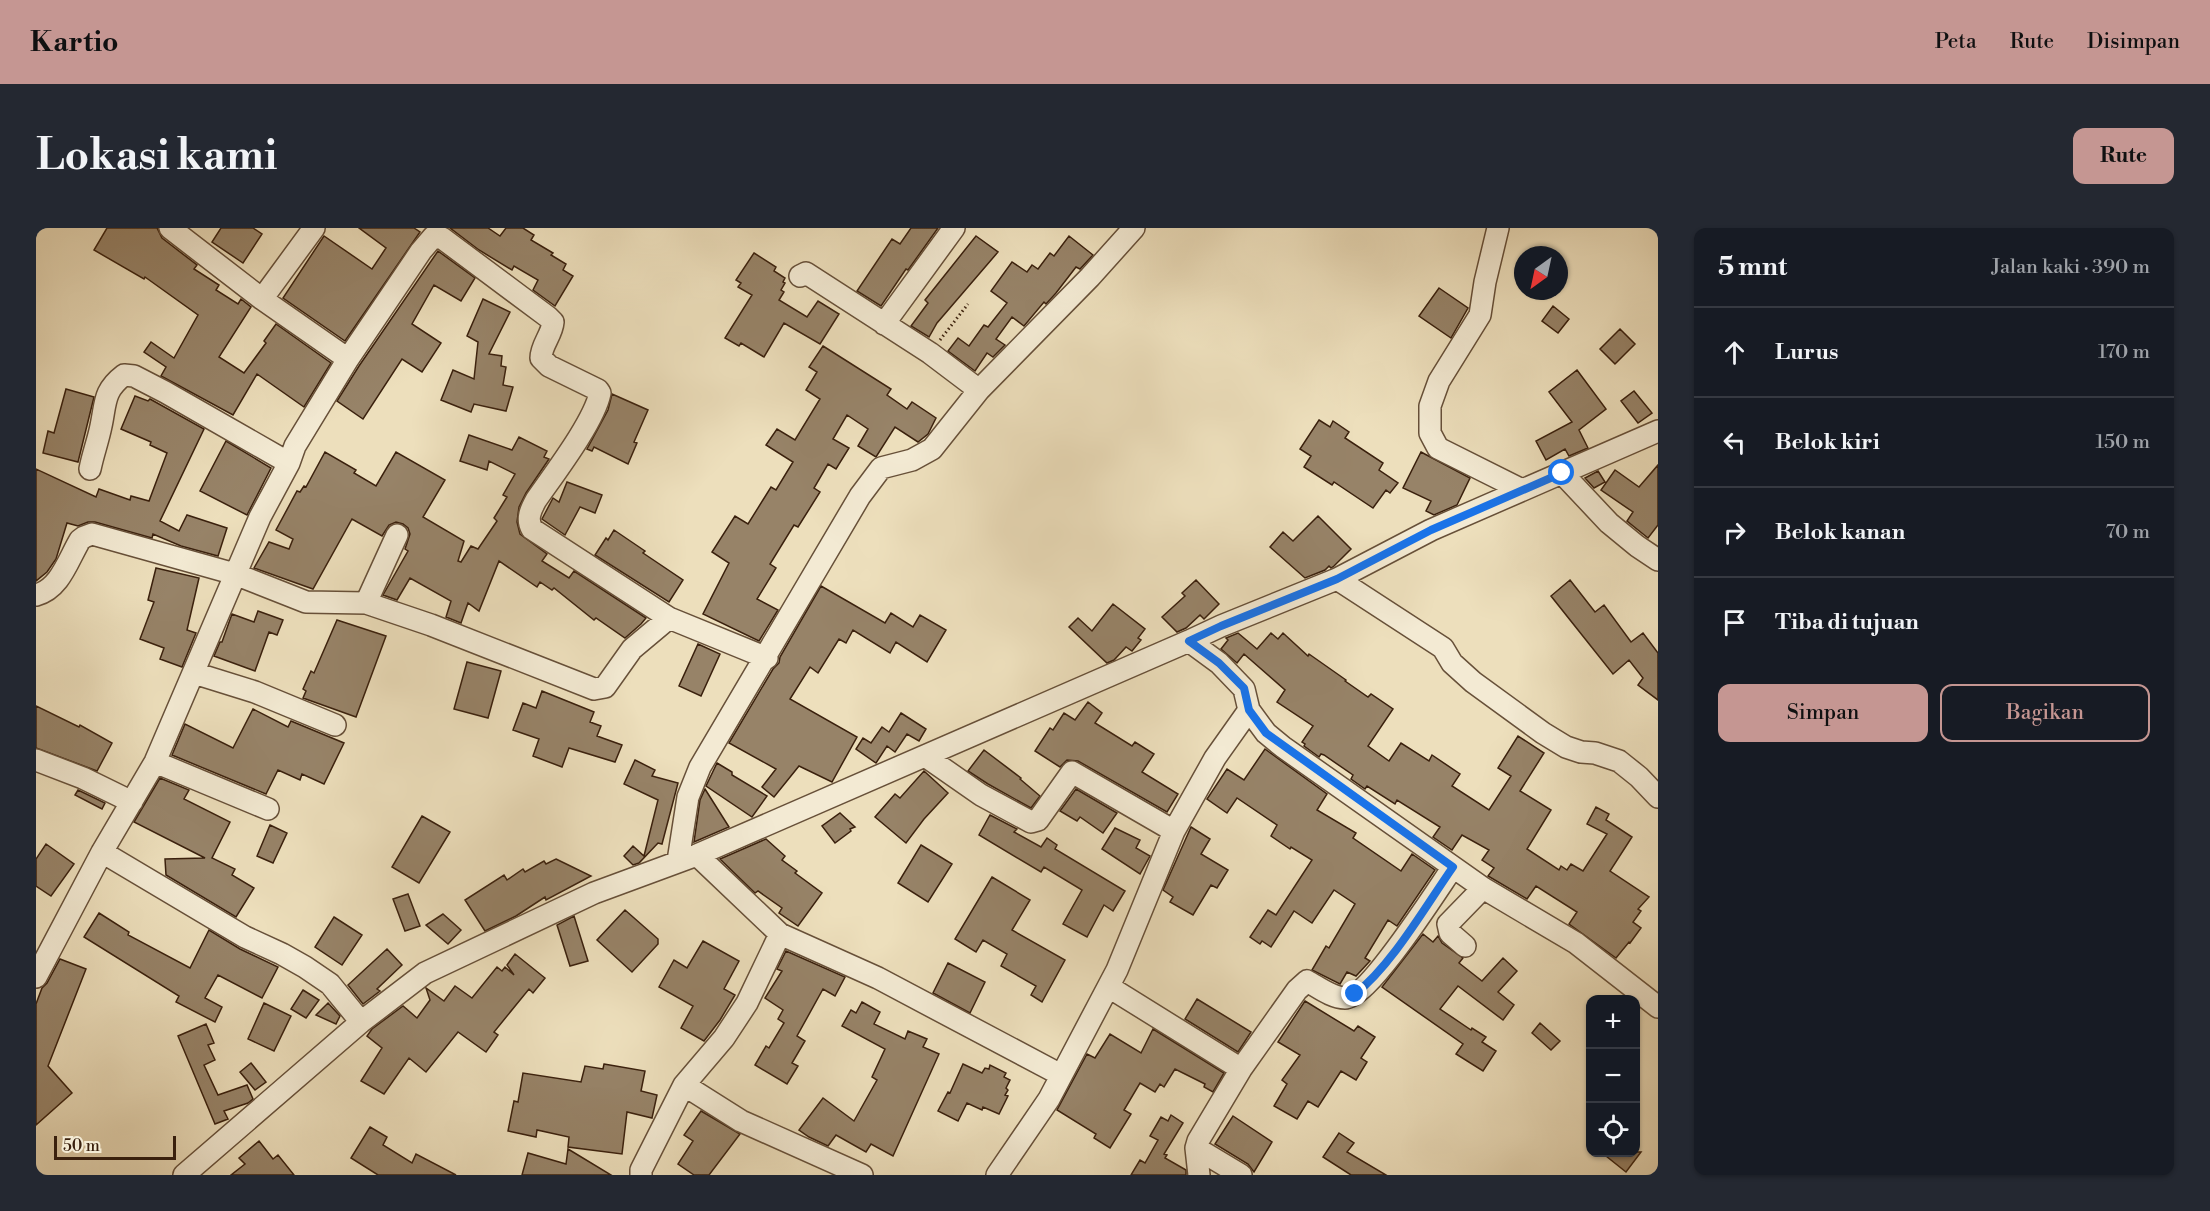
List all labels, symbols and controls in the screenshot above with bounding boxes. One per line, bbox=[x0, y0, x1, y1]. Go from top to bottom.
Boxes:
text: Kartio bbox=[30, 25, 119, 60]
text: Peta bbox=[1935, 29, 1977, 55]
text: Rute bbox=[2010, 29, 2054, 55]
text: Disimpan bbox=[2087, 29, 2180, 55]
button: Rute bbox=[2073, 128, 2174, 184]
text: Lokasi kami bbox=[36, 130, 277, 183]
north arrow bbox=[1514, 246, 1568, 300]
text: 5 mnt bbox=[1718, 251, 1787, 283]
text: Jalan kaki · 390 m bbox=[1991, 255, 2150, 280]
icon: ahead bbox=[1718, 336, 1751, 369]
text: Lurus bbox=[1775, 339, 1838, 366]
text: 170 m bbox=[2098, 340, 2150, 365]
icon: left bbox=[1718, 426, 1751, 459]
text: Belok kiri bbox=[1775, 429, 1880, 456]
text: 150 m bbox=[2095, 430, 2150, 455]
route start bbox=[1548, 459, 1574, 485]
icon: right bbox=[1718, 516, 1751, 549]
text: Belok kanan bbox=[1775, 519, 1905, 546]
text: 70 m bbox=[2106, 520, 2150, 545]
icon: arrive bbox=[1718, 606, 1751, 639]
text: Tiba di tujuan bbox=[1775, 609, 1919, 636]
button: Simpan bbox=[1718, 684, 1928, 742]
button: Bagikan bbox=[1940, 684, 2150, 742]
route end bbox=[1341, 980, 1367, 1006]
map controls bbox=[1586, 995, 1640, 1157]
button: + bbox=[1586, 995, 1640, 1049]
button: − bbox=[1586, 1049, 1640, 1103]
button: locate bbox=[1586, 1103, 1640, 1157]
scale bar bbox=[54, 1133, 176, 1160]
text: 50 m bbox=[63, 1136, 100, 1156]

